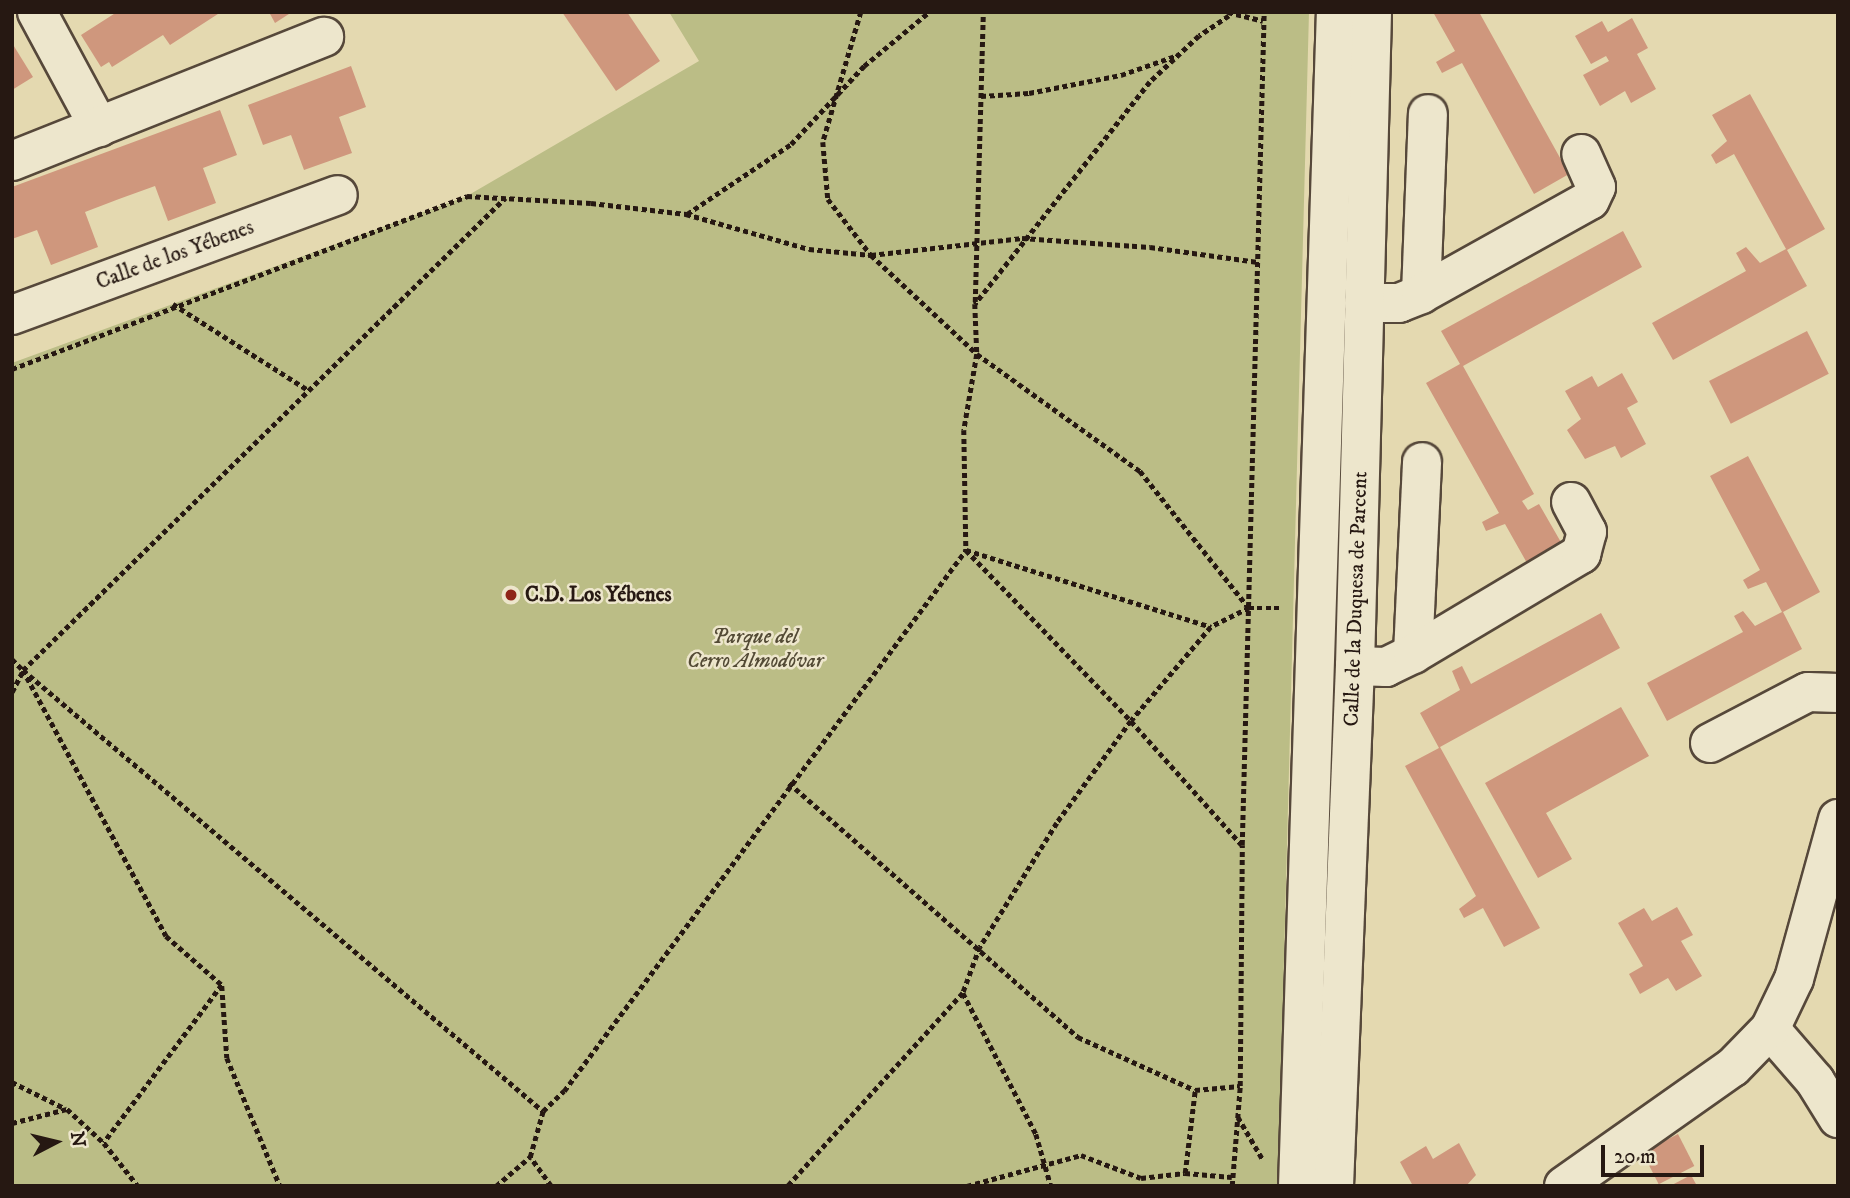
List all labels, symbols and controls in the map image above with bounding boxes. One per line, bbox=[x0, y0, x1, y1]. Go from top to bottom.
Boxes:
street label: Calle de los Yébenes bbox=[93, 215, 257, 295]
street label: Calle de la Duquesa de Parcent bbox=[1339, 471, 1373, 727]
place label: C.D. Los Yébenes bbox=[525, 582, 671, 608]
marker: C.D. Los Yébenes bbox=[503, 587, 519, 603]
park label: Parque del Cerro Almodóvar bbox=[687, 624, 823, 674]
north arrow bbox=[21, 1107, 91, 1177]
text: N bbox=[65, 1130, 90, 1149]
scale bar bbox=[1605, 1132, 1708, 1176]
text: 20 m bbox=[1614, 1144, 1656, 1170]

